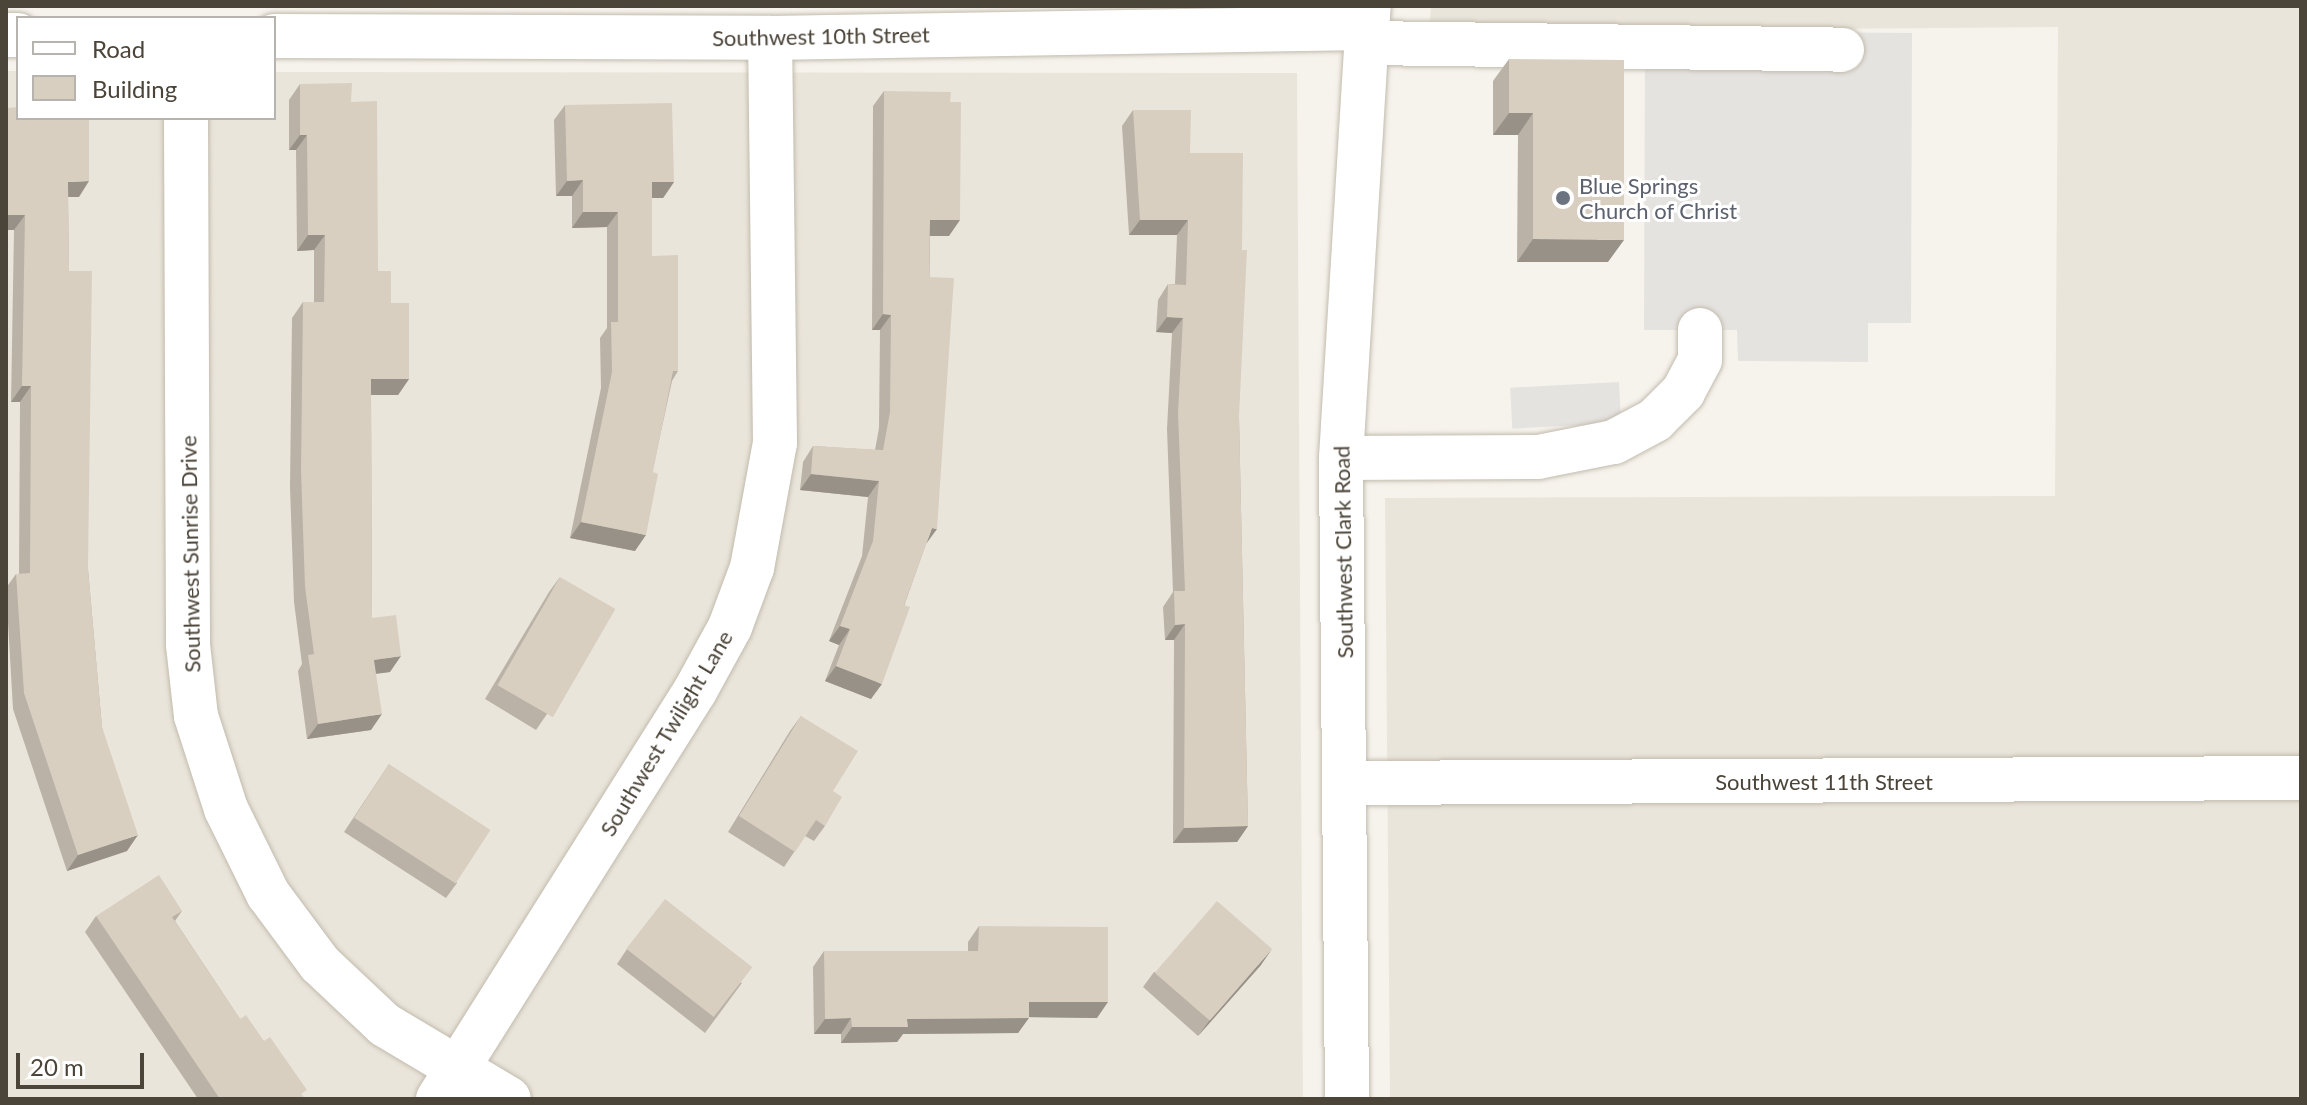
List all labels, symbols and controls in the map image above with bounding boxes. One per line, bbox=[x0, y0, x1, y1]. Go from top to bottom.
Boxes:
legend bbox=[16, 16, 276, 120]
street label: Southwest 10th Street bbox=[712, 21, 930, 51]
text: Road bbox=[92, 34, 145, 63]
text: Building bbox=[92, 74, 177, 103]
place label: Blue Springs Church of Christ bbox=[1579, 172, 1737, 224]
marker: Blue Springs Church of Christ bbox=[1554, 189, 1572, 207]
street label: Southwest Sunrise Drive bbox=[175, 435, 205, 673]
street label: Southwest Clark Road bbox=[1328, 445, 1358, 659]
street label: Southwest Twilight Lane bbox=[594, 625, 738, 841]
street label: Southwest 11th Street bbox=[1715, 769, 1933, 795]
scale bar bbox=[20, 1037, 148, 1087]
text: 20 m bbox=[30, 1052, 84, 1081]

